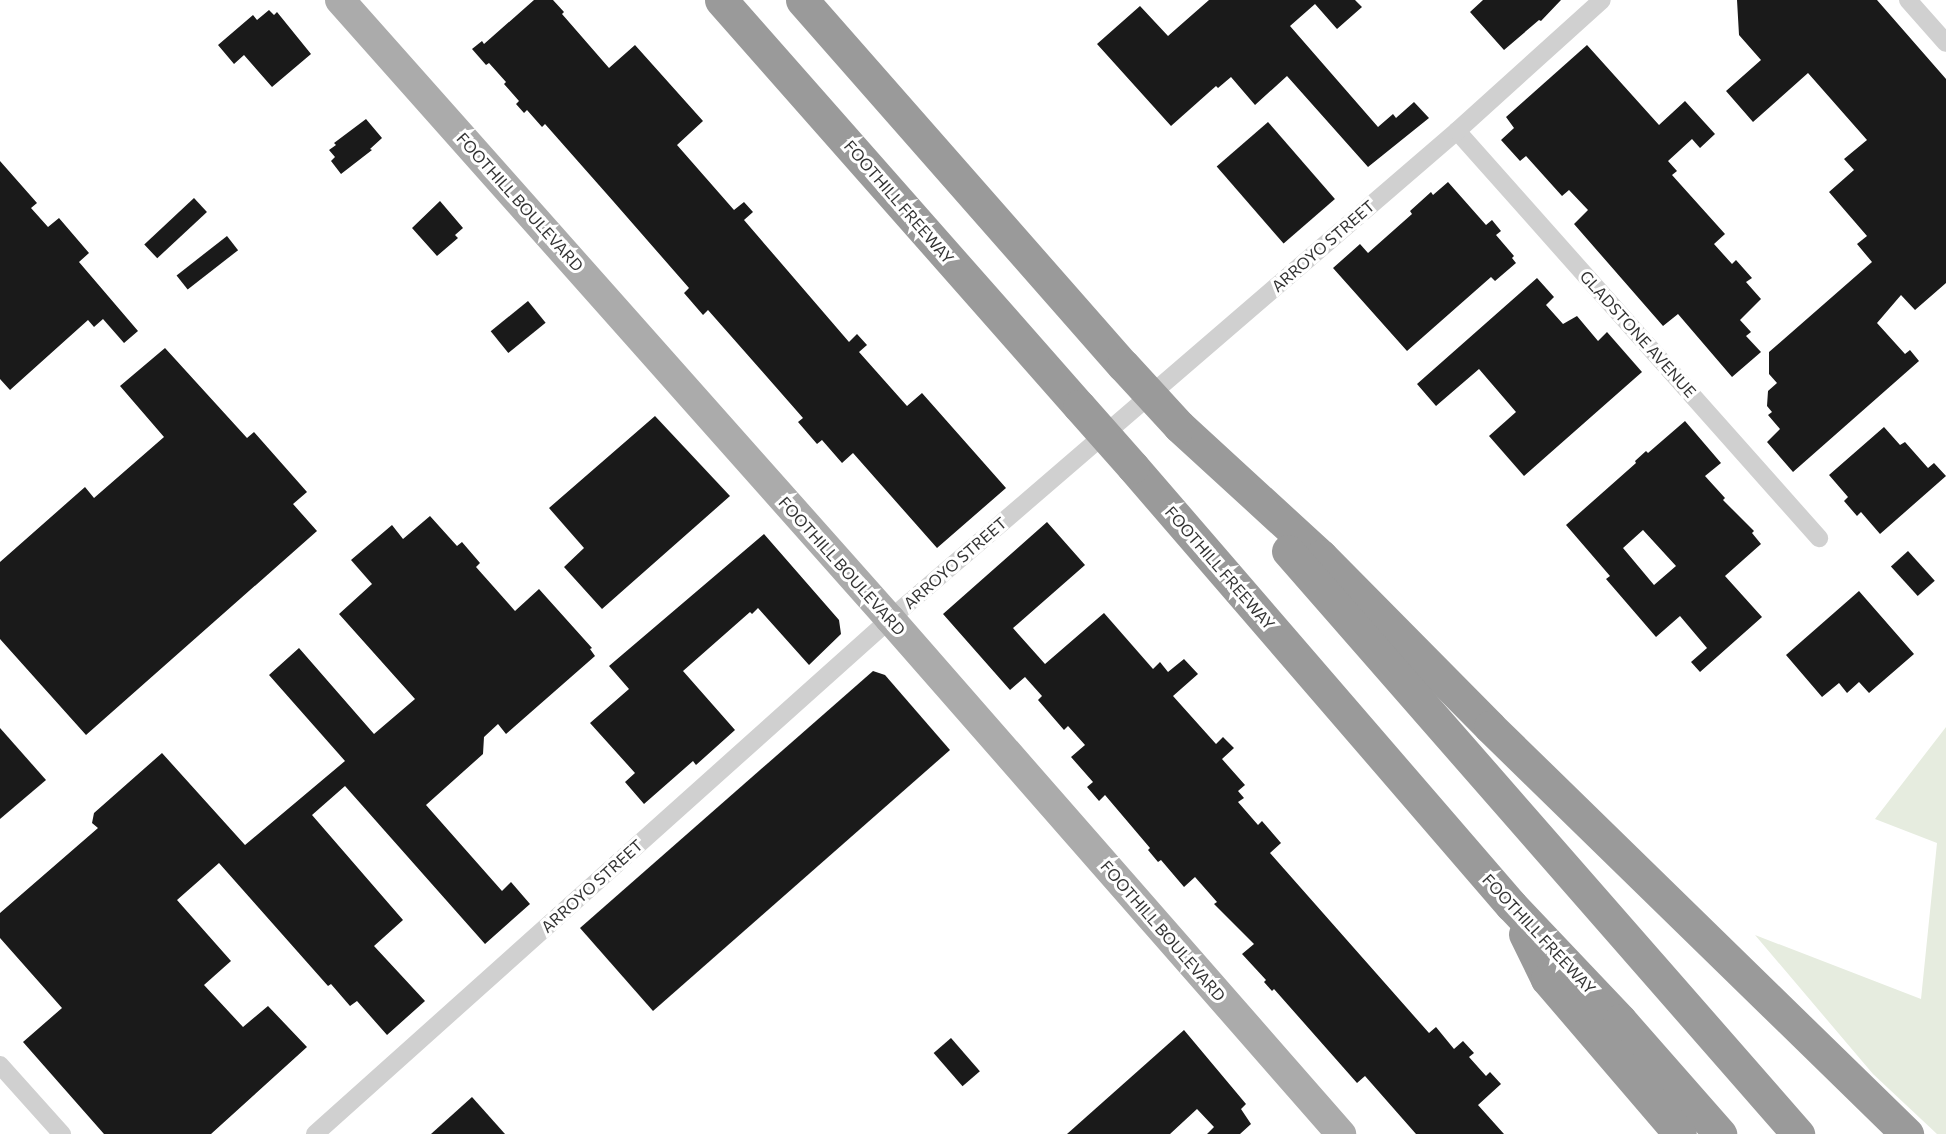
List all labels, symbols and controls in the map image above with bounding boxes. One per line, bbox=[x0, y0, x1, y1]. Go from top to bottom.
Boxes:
street label: FOOTHILL BOULEVARD bbox=[453, 129, 587, 275]
street label: FOOTHILL FREEWAY bbox=[840, 136, 958, 268]
street label: ARROYO STREET bbox=[1268, 196, 1378, 296]
street label: GLADSTONE AVENUE bbox=[1576, 267, 1700, 401]
street label: FOOTHILL BOULEVARD bbox=[775, 493, 909, 639]
street label: FOOTHILL FREEWAY bbox=[1161, 502, 1279, 634]
street label: ARROYO STREET bbox=[900, 513, 1010, 613]
street label: ARROYO STREET bbox=[537, 835, 647, 937]
street label: FOOTHILL BOULEVARD bbox=[1097, 857, 1229, 1005]
street label: FOOTHILL FREEWAY bbox=[1478, 870, 1600, 998]

